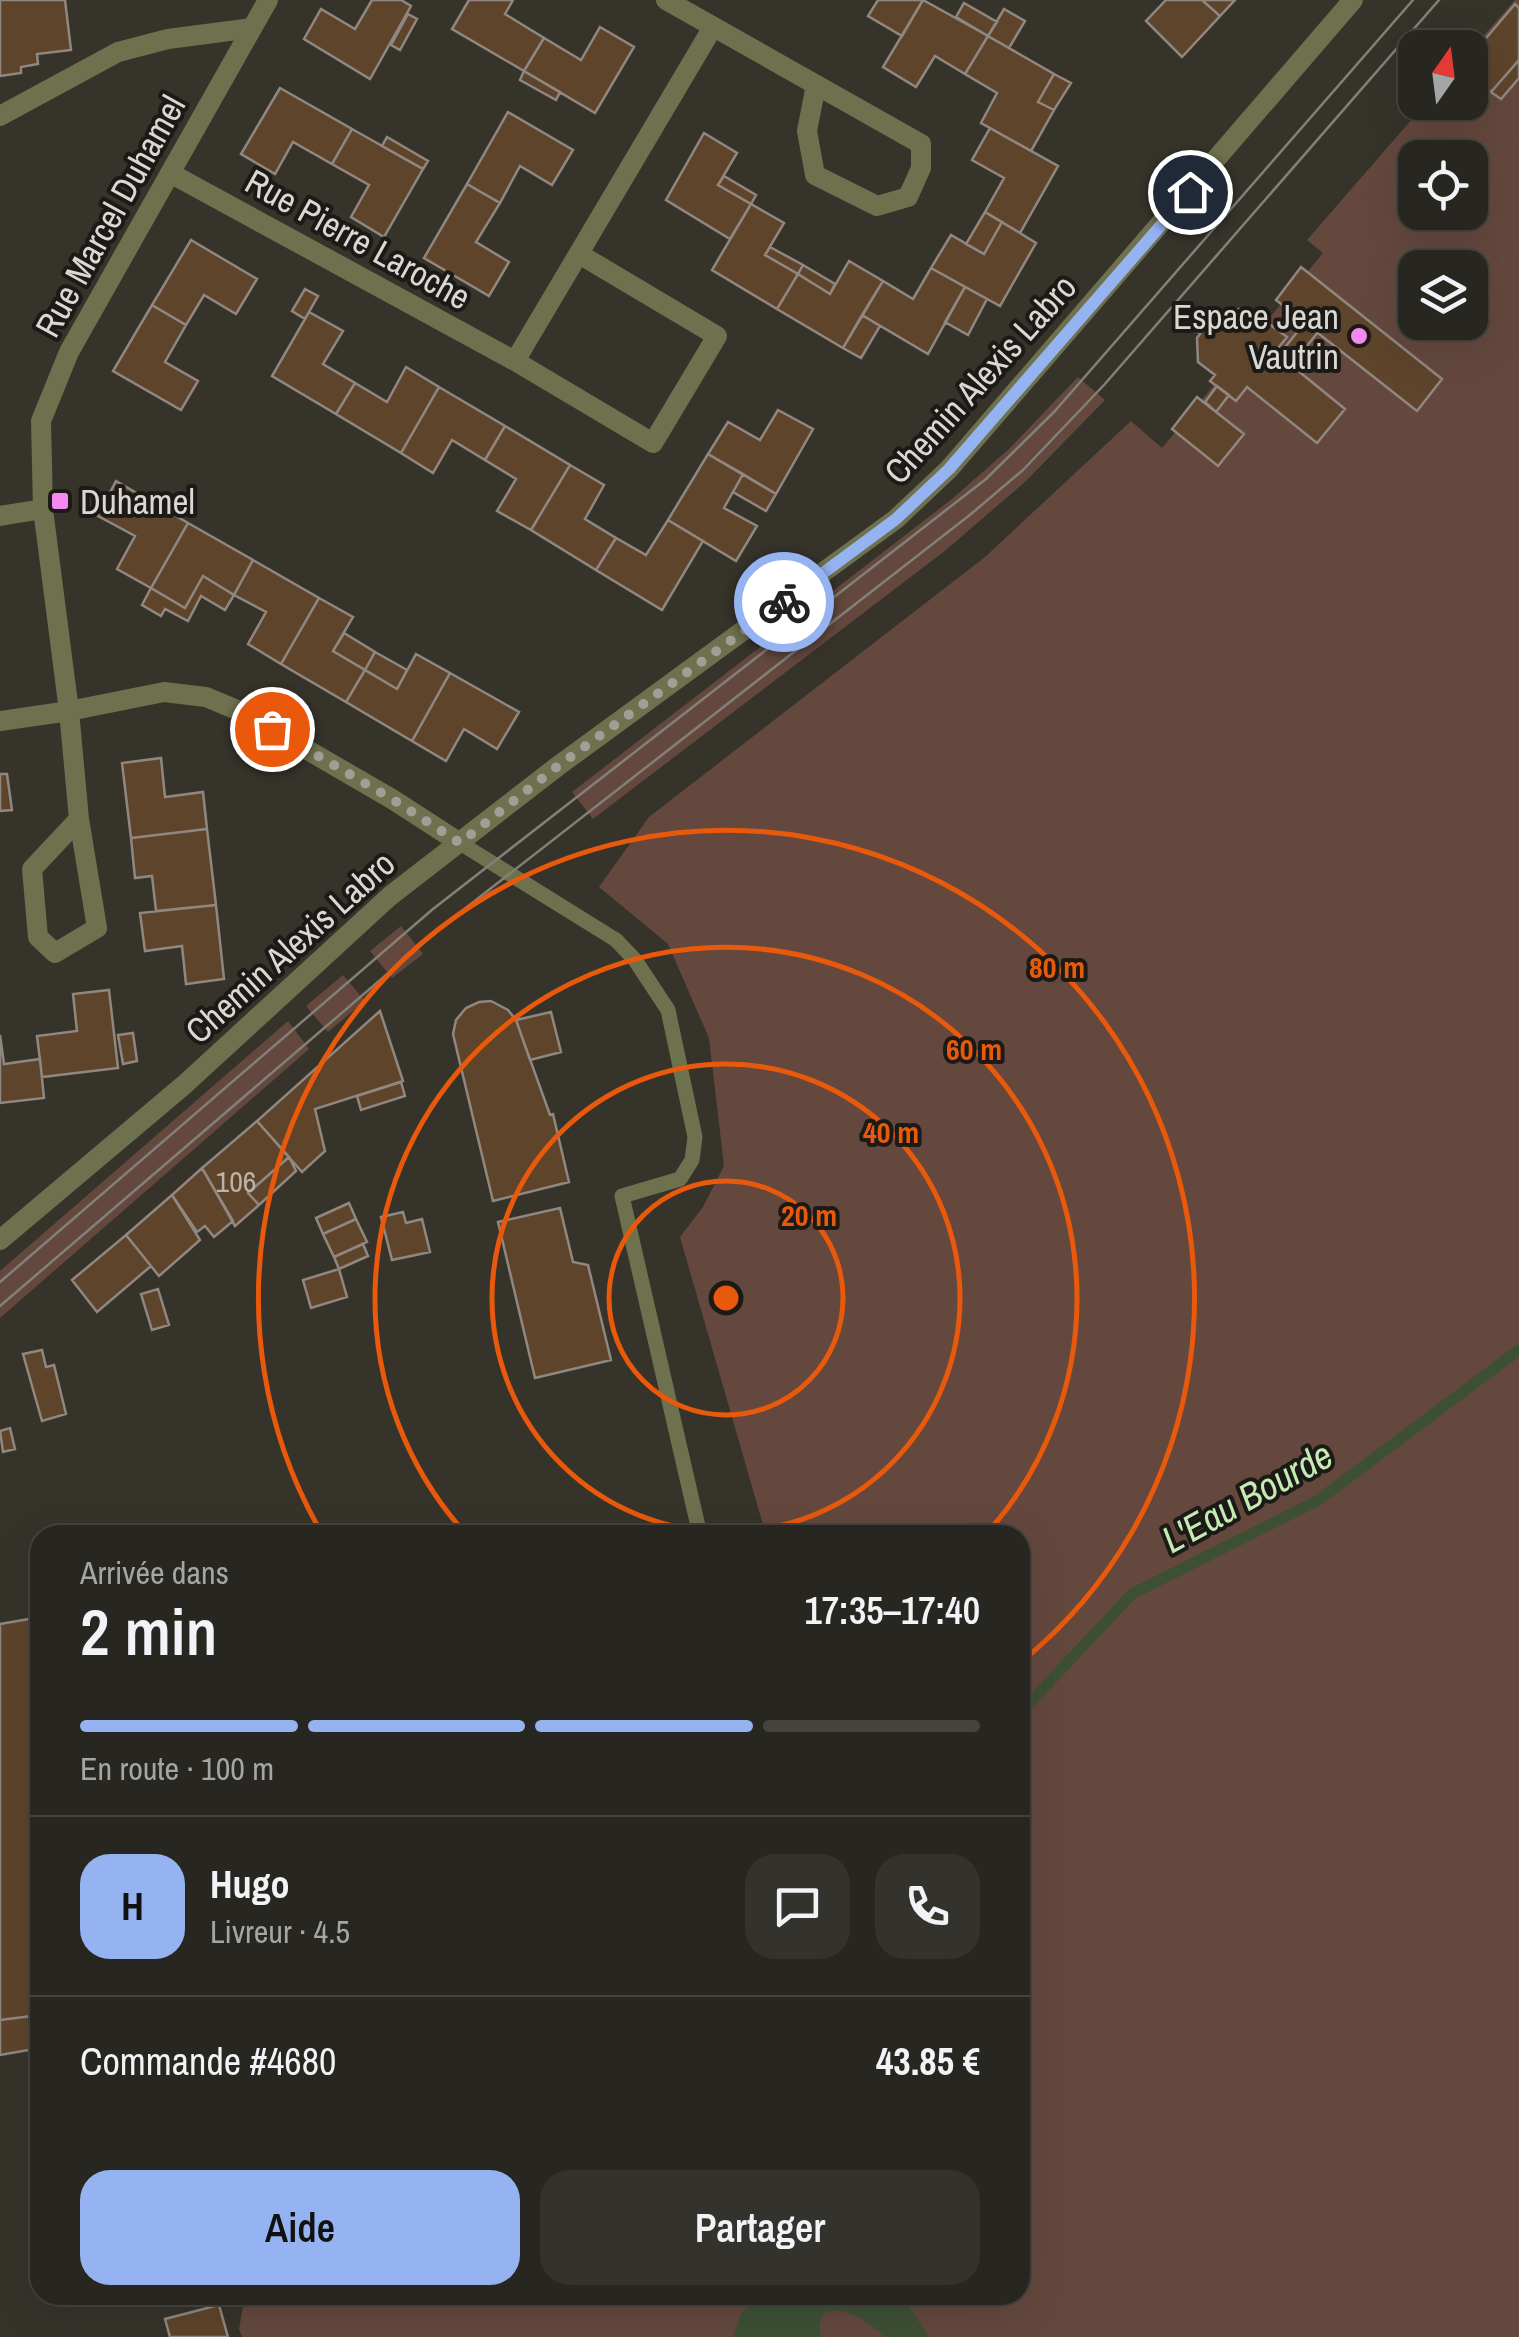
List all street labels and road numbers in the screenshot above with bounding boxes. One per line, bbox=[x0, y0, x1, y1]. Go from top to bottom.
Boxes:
street label: Rue Marcel Duhamel bbox=[24, 87, 196, 345]
street label: Rue Pierre Laroche bbox=[237, 158, 479, 320]
street label: Chemin Alexis Labro bbox=[873, 264, 1087, 494]
street label: Chemin Alexis Labro bbox=[175, 840, 405, 1054]

